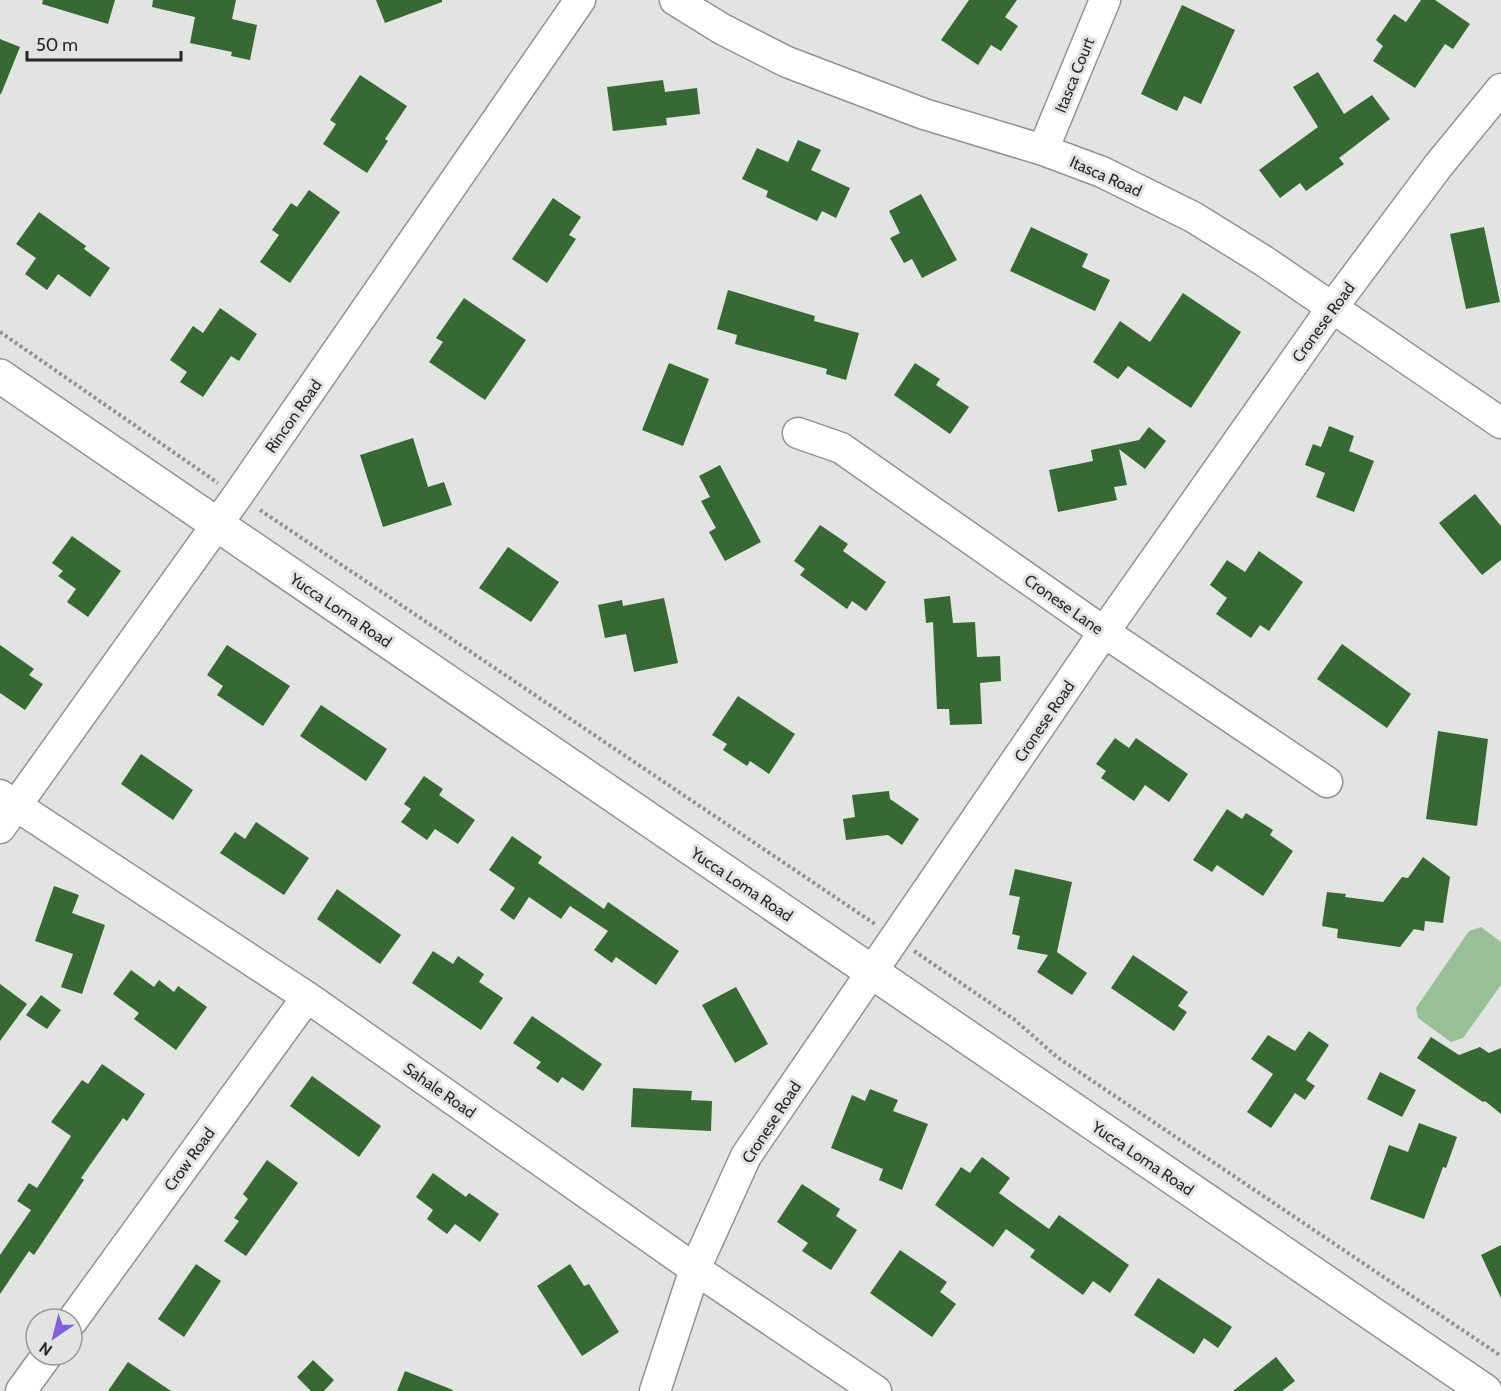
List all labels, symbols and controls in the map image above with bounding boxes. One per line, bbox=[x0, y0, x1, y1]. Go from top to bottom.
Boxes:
scale bar bbox=[27, 24, 182, 62]
text: 50 m bbox=[36, 34, 78, 56]
street label: Itasca Court bbox=[1051, 34, 1098, 116]
street label: Itasca Road bbox=[1067, 152, 1145, 201]
street label: Cronese Road bbox=[1288, 279, 1359, 366]
street label: Rincon Road bbox=[261, 376, 326, 457]
street label: Yucca Loma Road bbox=[285, 569, 395, 652]
street label: Cronese Lane bbox=[1021, 570, 1107, 639]
street label: Cronese Road bbox=[1010, 677, 1078, 765]
street label: Yucca Loma Road bbox=[686, 843, 796, 926]
street label: Sahale Road bbox=[400, 1059, 479, 1122]
street label: Cronese Road bbox=[738, 1078, 805, 1167]
street label: Yucca Loma Road bbox=[1087, 1117, 1197, 1200]
street label: Crow Road bbox=[160, 1124, 219, 1194]
north arrow bbox=[24, 1307, 84, 1367]
text: N bbox=[36, 1338, 56, 1360]

